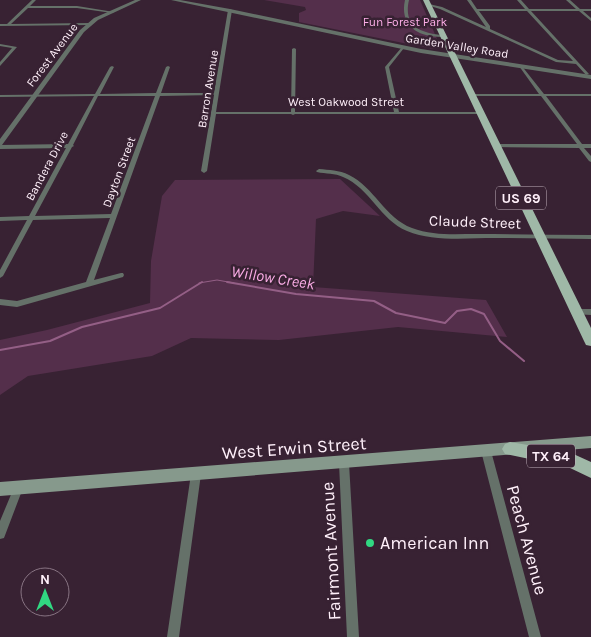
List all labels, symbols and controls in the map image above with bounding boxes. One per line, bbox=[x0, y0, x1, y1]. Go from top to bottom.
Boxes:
park label: Fun Forest Park bbox=[363, 15, 447, 29]
street label: Forest Avenue bbox=[23, 20, 81, 90]
street label: Garden Valley Road bbox=[405, 31, 509, 61]
street label: Barron Avenue bbox=[195, 49, 221, 129]
street label: West Oakwood Street bbox=[288, 95, 404, 109]
street label: Bandera Drive bbox=[23, 129, 71, 203]
street label: Dayton Street bbox=[100, 134, 138, 209]
road number: US 69 bbox=[496, 187, 546, 210]
street label: Claude Street bbox=[429, 211, 522, 233]
water label: Willow Creek bbox=[230, 262, 317, 294]
street label: West Erwin Street bbox=[221, 432, 367, 464]
road number: TX 64 bbox=[527, 444, 575, 468]
street label: Fairmont Avenue bbox=[316, 481, 346, 621]
street label: Peach Avenue bbox=[502, 483, 552, 597]
place label: American Inn bbox=[380, 532, 489, 554]
marker: American Inn bbox=[364, 537, 376, 549]
north arrow bbox=[20, 567, 70, 617]
text: N bbox=[40, 571, 50, 588]

